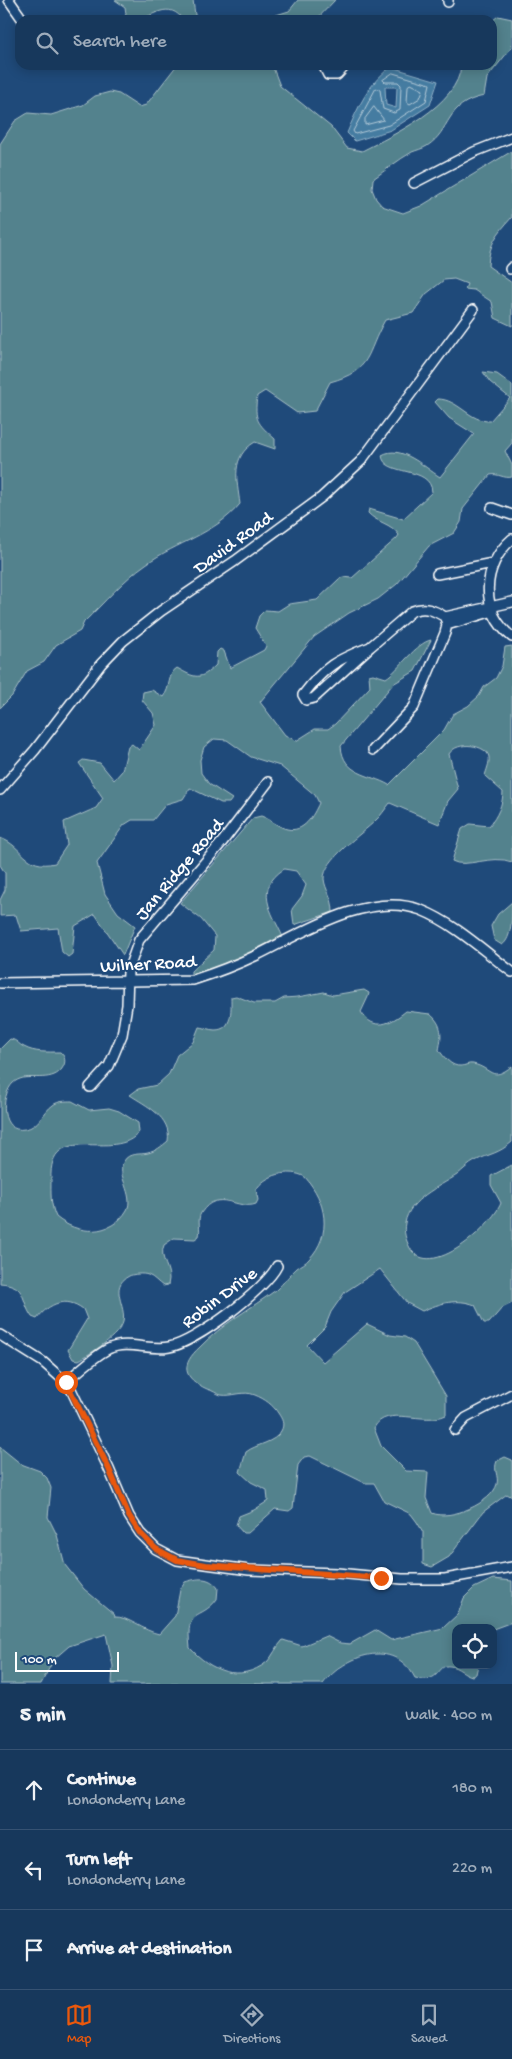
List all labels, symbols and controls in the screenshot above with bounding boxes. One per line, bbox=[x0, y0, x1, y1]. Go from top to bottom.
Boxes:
search box bbox=[15, 15, 497, 70]
icon: search bbox=[33, 29, 61, 57]
text: Search here bbox=[73, 31, 167, 54]
street label: David Road bbox=[188, 506, 280, 582]
street label: Jan Ridge Road bbox=[131, 813, 231, 926]
street label: Wilner Road bbox=[100, 951, 199, 979]
street label: Robin Drive bbox=[178, 1263, 263, 1335]
route start bbox=[55, 1371, 78, 1394]
route end bbox=[370, 1567, 393, 1590]
map controls bbox=[452, 1624, 497, 1669]
button: locate bbox=[452, 1624, 497, 1669]
scale bar bbox=[15, 1649, 119, 1672]
text: 100 m bbox=[22, 1652, 57, 1669]
text: 5 min bbox=[20, 1704, 65, 1729]
text: Walk · 400 m bbox=[405, 1707, 492, 1726]
text: Continue bbox=[67, 1769, 136, 1792]
icon: ahead bbox=[20, 1776, 48, 1804]
text: 180 m bbox=[453, 1780, 492, 1799]
text: Londonderry Lane bbox=[67, 1792, 185, 1811]
text: Turn left bbox=[67, 1849, 131, 1872]
icon: left bbox=[20, 1856, 48, 1884]
text: 220 m bbox=[452, 1860, 492, 1879]
text: Londonderry Lane bbox=[67, 1872, 185, 1891]
icon: arrive bbox=[20, 1936, 48, 1964]
text: Arrive at destination bbox=[67, 1938, 231, 1961]
tab: Map bbox=[65, 2001, 93, 2048]
tab: Directions bbox=[224, 2001, 281, 2048]
tab: Saved bbox=[411, 2001, 447, 2048]

